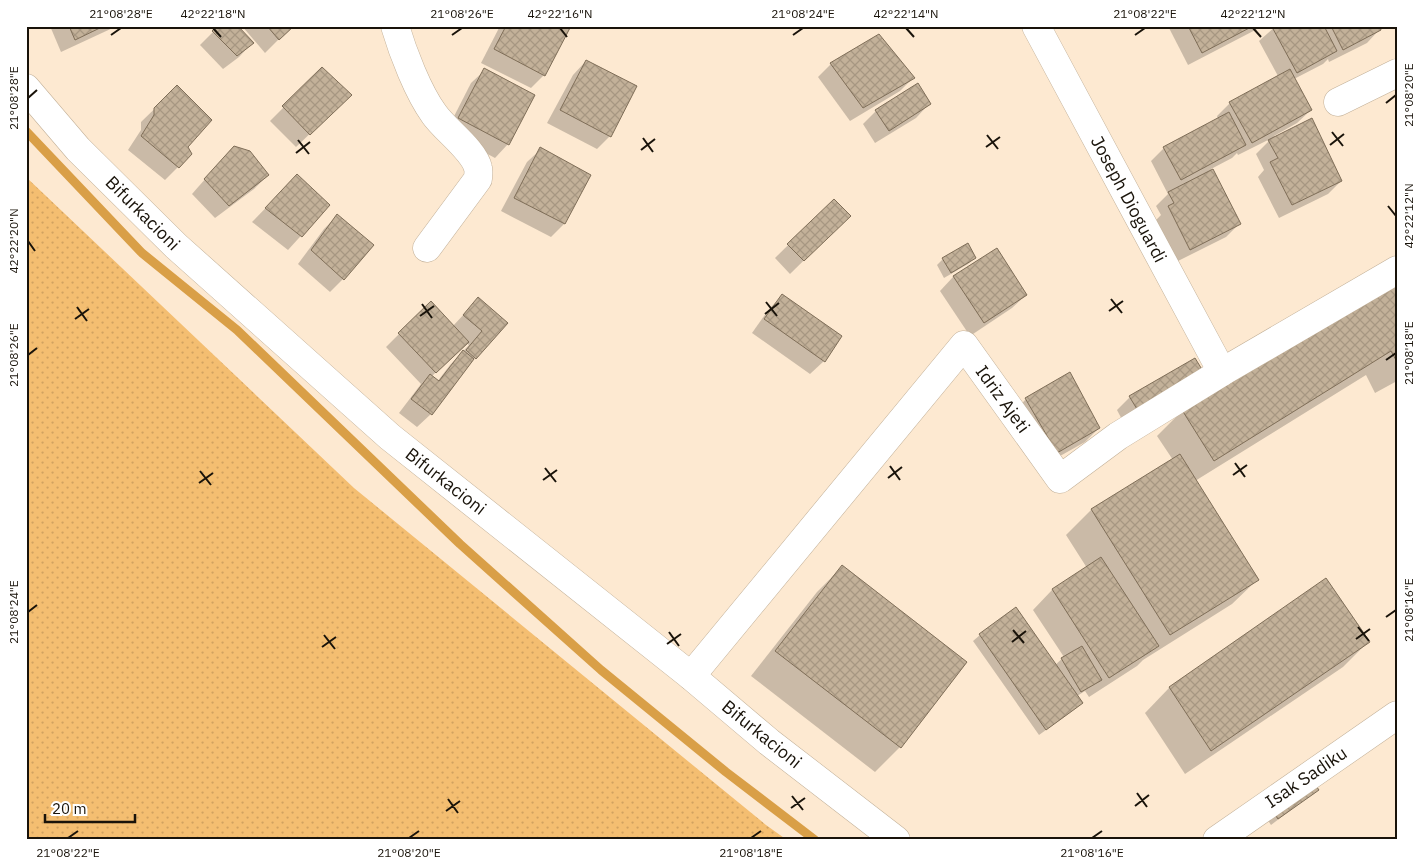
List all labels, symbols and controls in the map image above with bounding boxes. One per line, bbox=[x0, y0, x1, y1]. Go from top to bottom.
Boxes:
text: 21°08'28"E bbox=[89, 6, 153, 21]
text: 42°22'18"N bbox=[180, 6, 246, 21]
text: 21°08'26"E bbox=[430, 6, 494, 21]
text: 42°22'16"N bbox=[527, 6, 593, 21]
text: 21°08'24"E bbox=[771, 6, 835, 21]
text: 42°22'14"N bbox=[873, 6, 939, 21]
text: 21°08'22"E bbox=[1113, 6, 1177, 21]
text: 42°22'12"N bbox=[1220, 6, 1286, 21]
text: 21°08'20"E bbox=[1401, 63, 1416, 127]
text: 21°08'28"E bbox=[6, 66, 21, 130]
street label: Joseph Dioguardi bbox=[1086, 132, 1172, 266]
street label: Bifurkacioni bbox=[101, 171, 185, 255]
text: 42°22'12"N bbox=[1401, 183, 1416, 249]
text: 42°22'20"N bbox=[6, 208, 21, 274]
text: 21°08'18"E bbox=[1401, 321, 1416, 385]
text: 21°08'26"E bbox=[6, 323, 21, 387]
street label: Idriz Ajeti bbox=[971, 361, 1035, 437]
street label: Bifurkacioni bbox=[401, 442, 491, 520]
text: 21°08'16"E bbox=[1401, 578, 1416, 642]
text: 21°08'24"E bbox=[6, 580, 21, 644]
street label: Bifurkacioni bbox=[717, 695, 807, 773]
street label: Isak Sadiku bbox=[1261, 741, 1351, 813]
scale bar bbox=[45, 791, 135, 823]
text: 20 m bbox=[52, 799, 87, 818]
text: 21°08'22"E bbox=[36, 845, 100, 860]
text: 21°08'20"E bbox=[377, 845, 441, 860]
text: 21°08'18"E bbox=[719, 845, 783, 860]
text: 21°08'16"E bbox=[1060, 845, 1124, 860]

